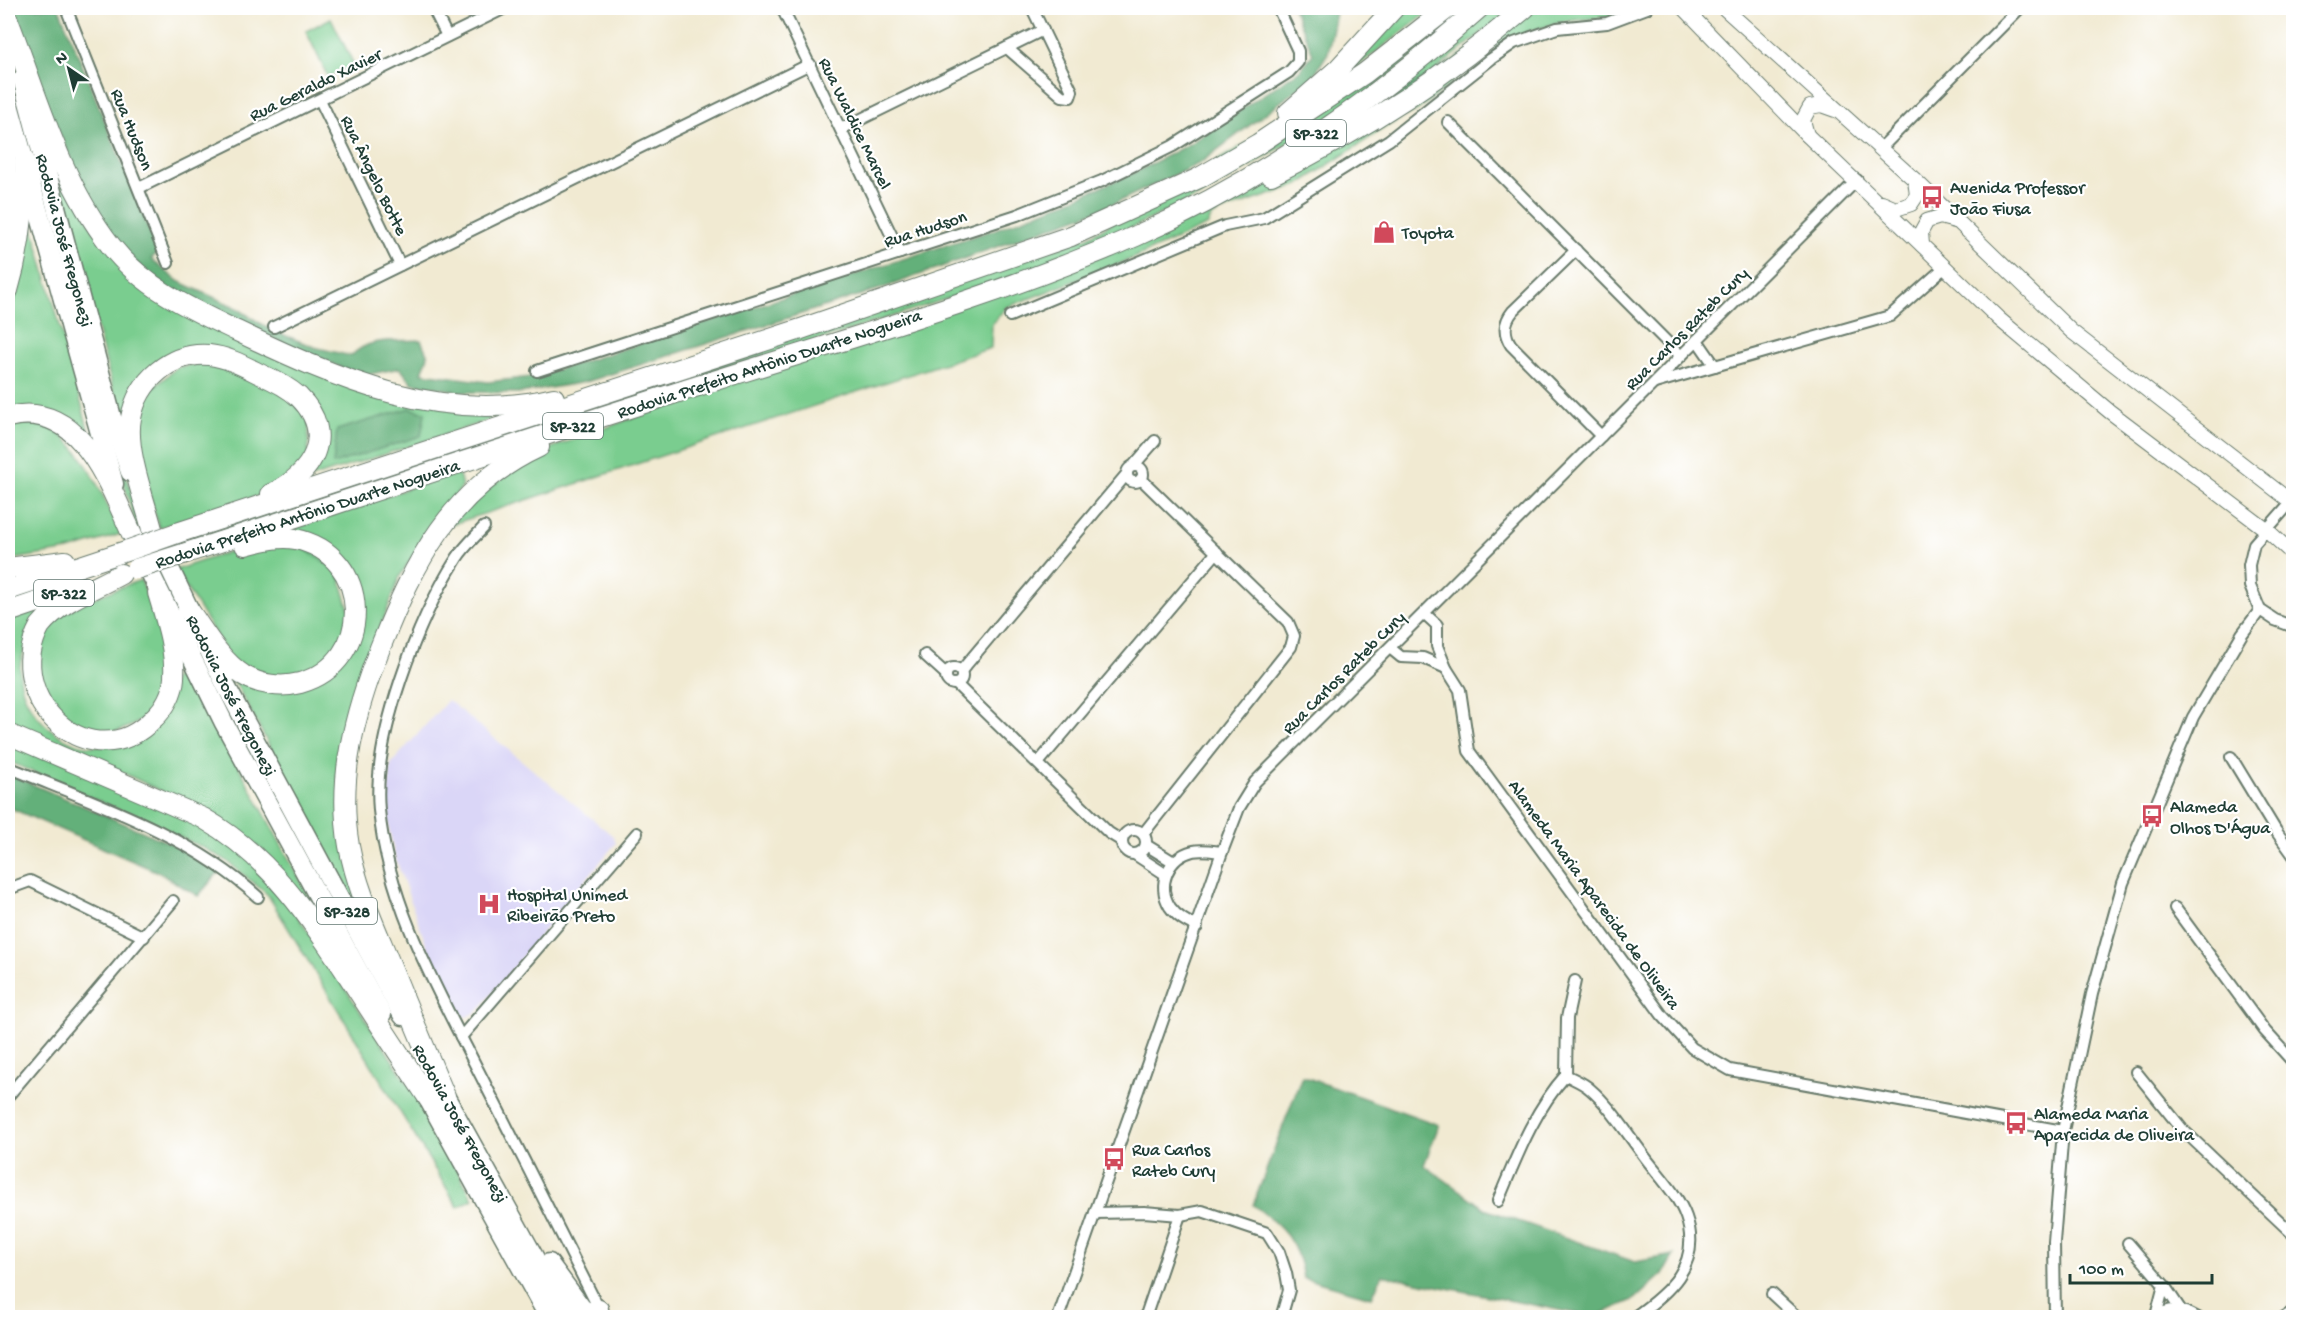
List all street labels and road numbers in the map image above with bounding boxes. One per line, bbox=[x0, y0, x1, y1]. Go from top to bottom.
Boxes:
street label: Rua Geraldo Xavier bbox=[247, 44, 387, 127]
street label: Rua Waldice Marcel bbox=[813, 55, 895, 193]
street label: Rua Hudson bbox=[105, 86, 157, 174]
street label: Rua Ângelo Botte bbox=[335, 112, 412, 240]
road number: SP-322 bbox=[1286, 120, 1346, 146]
street label: Rodovia José Fregonezi bbox=[29, 152, 96, 329]
street label: Rua Hudson bbox=[882, 207, 970, 254]
street label: Rua Carlos Rateb Cury bbox=[1622, 264, 1754, 396]
street label: Rodovia Prefeito Antônio Duarte Nogueira bbox=[615, 306, 926, 425]
road number: SP-322 bbox=[543, 413, 603, 439]
street label: Rodovia Prefeito Antônio Duarte Nogueira bbox=[153, 456, 464, 575]
road number: SP-322 bbox=[34, 580, 94, 606]
street label: Rua Carlos Rateb Cury bbox=[1279, 608, 1411, 740]
street label: Rodovia José Fregonezi bbox=[180, 612, 280, 780]
street label: Alameda Maria Aparecida de Oliveira bbox=[1503, 777, 1684, 1015]
road number: SP-328 bbox=[317, 898, 377, 924]
street label: Rodovia José Fregonezi bbox=[406, 1041, 511, 1207]

